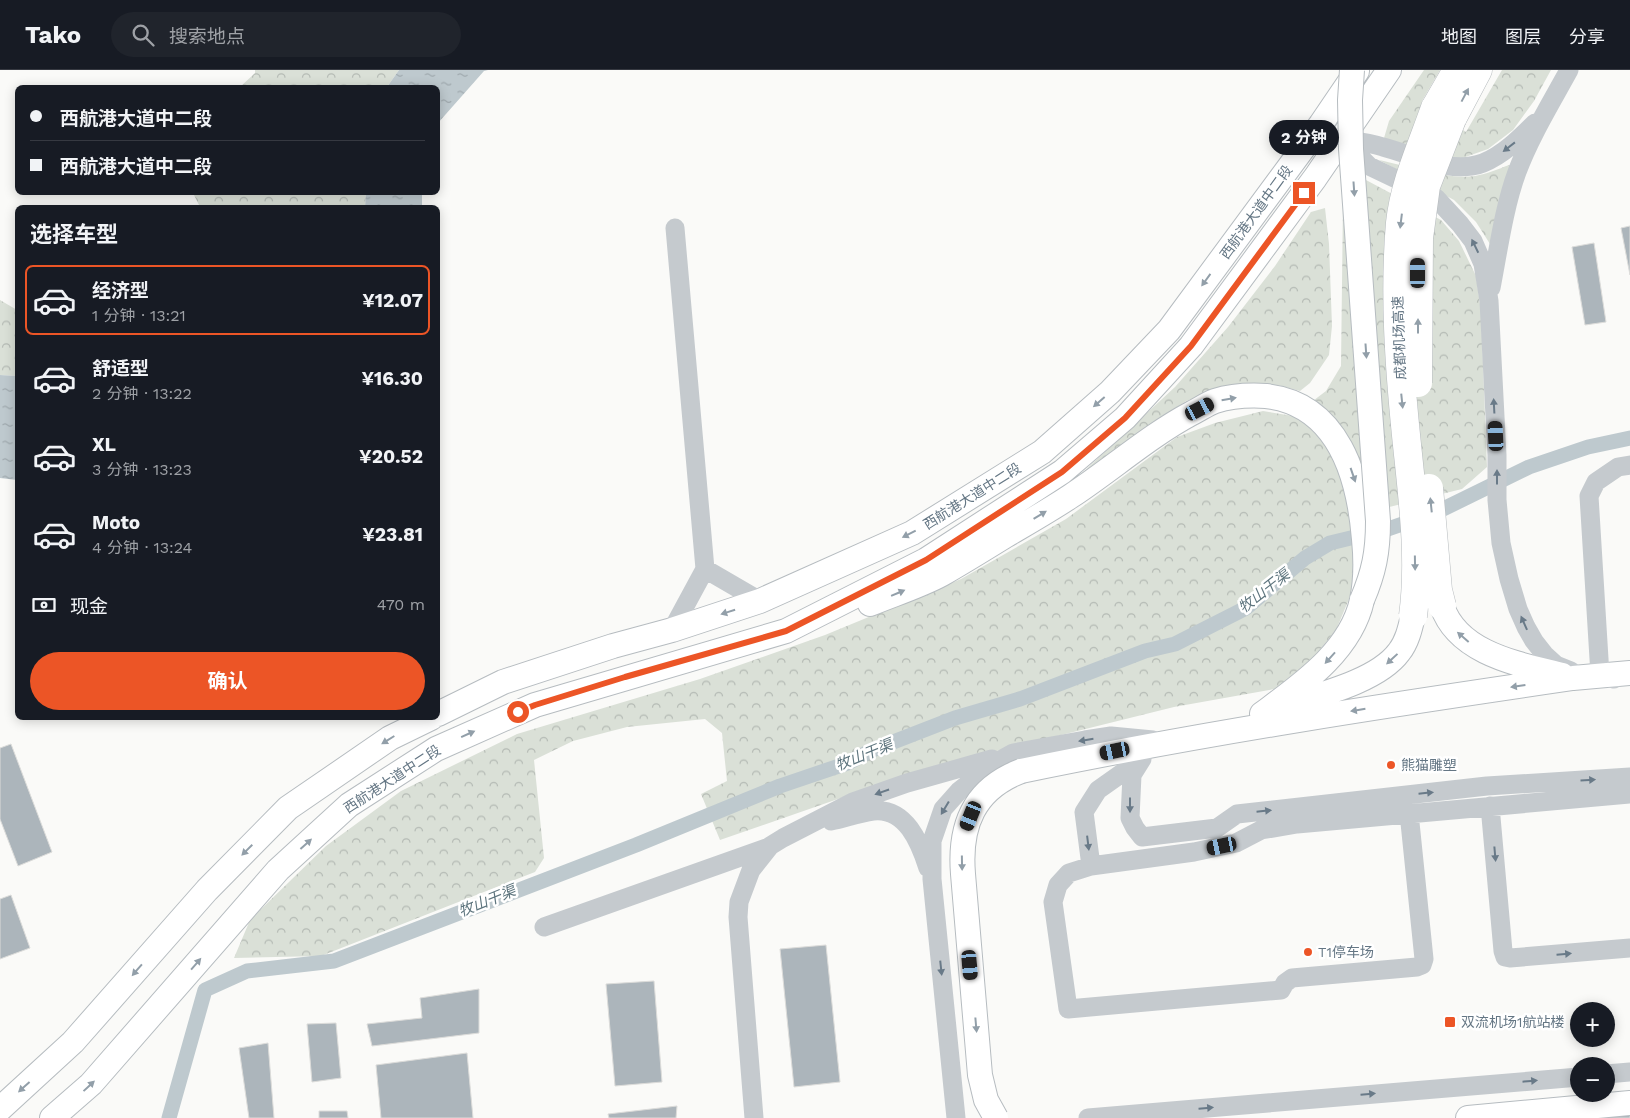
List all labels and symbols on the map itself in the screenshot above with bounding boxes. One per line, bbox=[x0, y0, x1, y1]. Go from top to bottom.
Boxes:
one-way arrow bbox=[1461, 87, 1469, 102]
callout: 2 分钟 bbox=[1269, 121, 1339, 156]
one-way arrow bbox=[1503, 141, 1516, 152]
street label: 西航港大道中二段 bbox=[1217, 162, 1295, 262]
one-way arrow bbox=[1350, 181, 1358, 197]
route end bbox=[1293, 182, 1315, 204]
one-way arrow bbox=[1397, 213, 1405, 229]
one-way arrow bbox=[1471, 239, 1479, 254]
car bbox=[1410, 258, 1425, 288]
one-way arrow bbox=[1201, 273, 1211, 287]
street label: 成都机场高速 bbox=[1390, 296, 1408, 380]
one-way arrow bbox=[1414, 318, 1422, 334]
one-way arrow bbox=[1363, 343, 1371, 359]
one-way arrow bbox=[1399, 393, 1407, 409]
one-way arrow bbox=[1221, 394, 1237, 402]
one-way arrow bbox=[1093, 396, 1106, 407]
car bbox=[1183, 396, 1216, 422]
one-way arrow bbox=[1490, 398, 1498, 414]
car bbox=[1487, 421, 1504, 451]
street label: 西航港大道中二段 bbox=[920, 460, 1024, 532]
one-way arrow bbox=[1349, 468, 1357, 483]
one-way arrow bbox=[1493, 469, 1501, 485]
one-way arrow bbox=[1427, 497, 1435, 513]
one-way arrow bbox=[1033, 510, 1046, 519]
one-way arrow bbox=[902, 530, 916, 538]
one-way arrow bbox=[1411, 555, 1419, 571]
water label: 牧山干渠 bbox=[1235, 564, 1295, 617]
one-way arrow bbox=[891, 588, 905, 596]
one-way arrow bbox=[720, 609, 735, 616]
one-way arrow bbox=[1520, 616, 1528, 630]
one-way arrow bbox=[1457, 632, 1469, 643]
one-way arrow bbox=[1324, 651, 1336, 663]
one-way arrow bbox=[1387, 653, 1399, 665]
one-way arrow bbox=[1510, 682, 1526, 690]
route start bbox=[507, 701, 529, 723]
one-way arrow bbox=[1349, 707, 1365, 715]
one-way arrow bbox=[461, 730, 475, 738]
one-way arrow bbox=[382, 735, 395, 744]
water label: 牧山干渠 bbox=[833, 735, 897, 775]
one-way arrow bbox=[1077, 736, 1093, 744]
car bbox=[1098, 741, 1131, 761]
street label: 西航港大道中二段 bbox=[341, 742, 443, 816]
place label: 熊猫雕塑 bbox=[1401, 757, 1457, 773]
marker: 熊猫雕塑 bbox=[1385, 759, 1397, 771]
one-way arrow bbox=[1580, 775, 1596, 783]
one-way arrow bbox=[875, 789, 890, 796]
one-way arrow bbox=[1418, 789, 1434, 797]
one-way arrow bbox=[1126, 797, 1134, 813]
car bbox=[958, 799, 983, 833]
one-way arrow bbox=[940, 802, 949, 815]
one-way arrow bbox=[1257, 807, 1273, 815]
one-way arrow bbox=[1084, 835, 1092, 851]
car bbox=[1205, 836, 1238, 856]
one-way arrow bbox=[299, 838, 311, 850]
one-way arrow bbox=[241, 844, 253, 856]
one-way arrow bbox=[1491, 846, 1499, 862]
one-way arrow bbox=[958, 856, 966, 872]
water label: 牧山干渠 bbox=[456, 881, 520, 921]
place label: T1停车场 bbox=[1318, 944, 1374, 960]
marker: T1停车场 bbox=[1302, 946, 1314, 958]
car bbox=[961, 949, 978, 981]
one-way arrow bbox=[1557, 949, 1573, 957]
one-way arrow bbox=[191, 958, 202, 971]
one-way arrow bbox=[937, 960, 945, 976]
one-way arrow bbox=[131, 963, 143, 975]
place label: 双流机场1航站楼 bbox=[1461, 1014, 1564, 1030]
marker: 双流机场1航站楼 bbox=[1443, 1015, 1457, 1029]
one-way arrow bbox=[972, 1018, 980, 1034]
one-way arrow bbox=[1523, 1076, 1539, 1084]
one-way arrow bbox=[82, 1080, 94, 1092]
one-way arrow bbox=[18, 1081, 31, 1092]
one-way arrow bbox=[1361, 1090, 1377, 1098]
one-way arrow bbox=[1199, 1104, 1215, 1112]

